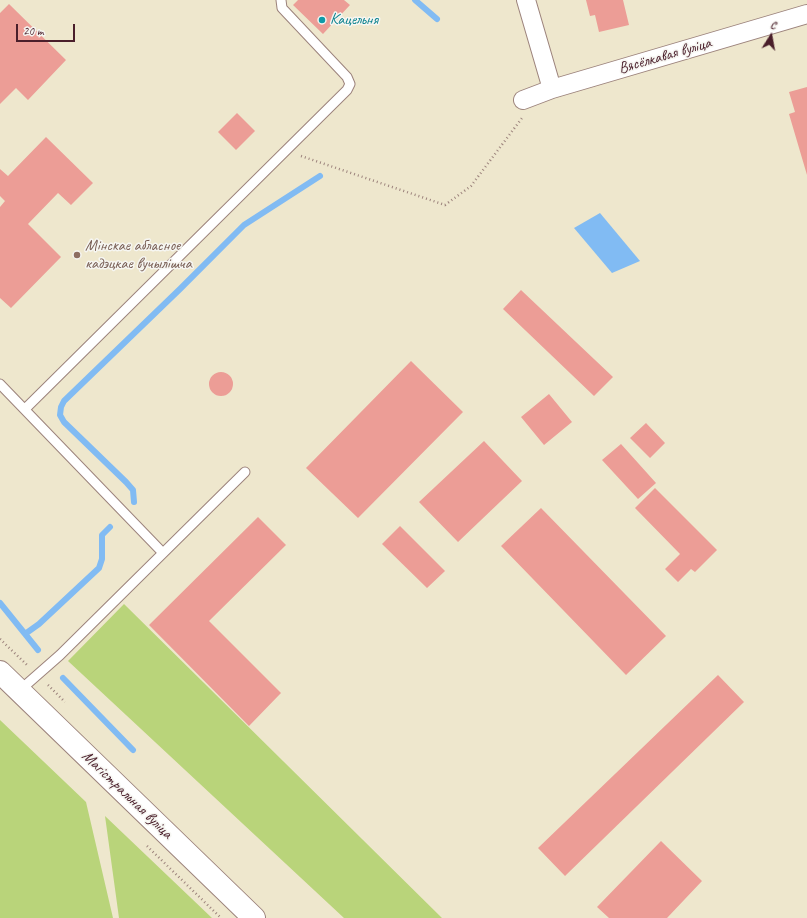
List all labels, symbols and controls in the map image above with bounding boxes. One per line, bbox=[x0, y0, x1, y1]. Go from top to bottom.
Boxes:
place label: Кацельня bbox=[330, 10, 378, 30]
marker: Кацельня bbox=[317, 15, 327, 25]
scale bar bbox=[18, 16, 77, 42]
north arrow bbox=[751, 16, 791, 56]
text: С bbox=[769, 17, 777, 32]
text: 20 m bbox=[23, 23, 43, 39]
street label: Вясёлкавая вуліца bbox=[616, 34, 714, 78]
place label: Мінскае абласное кадэцкае вучылішча bbox=[85, 236, 192, 274]
marker: Мінскае абласное кадэцкае вучылішча bbox=[72, 250, 82, 260]
street label: Магістральная вуліца bbox=[78, 747, 176, 843]

